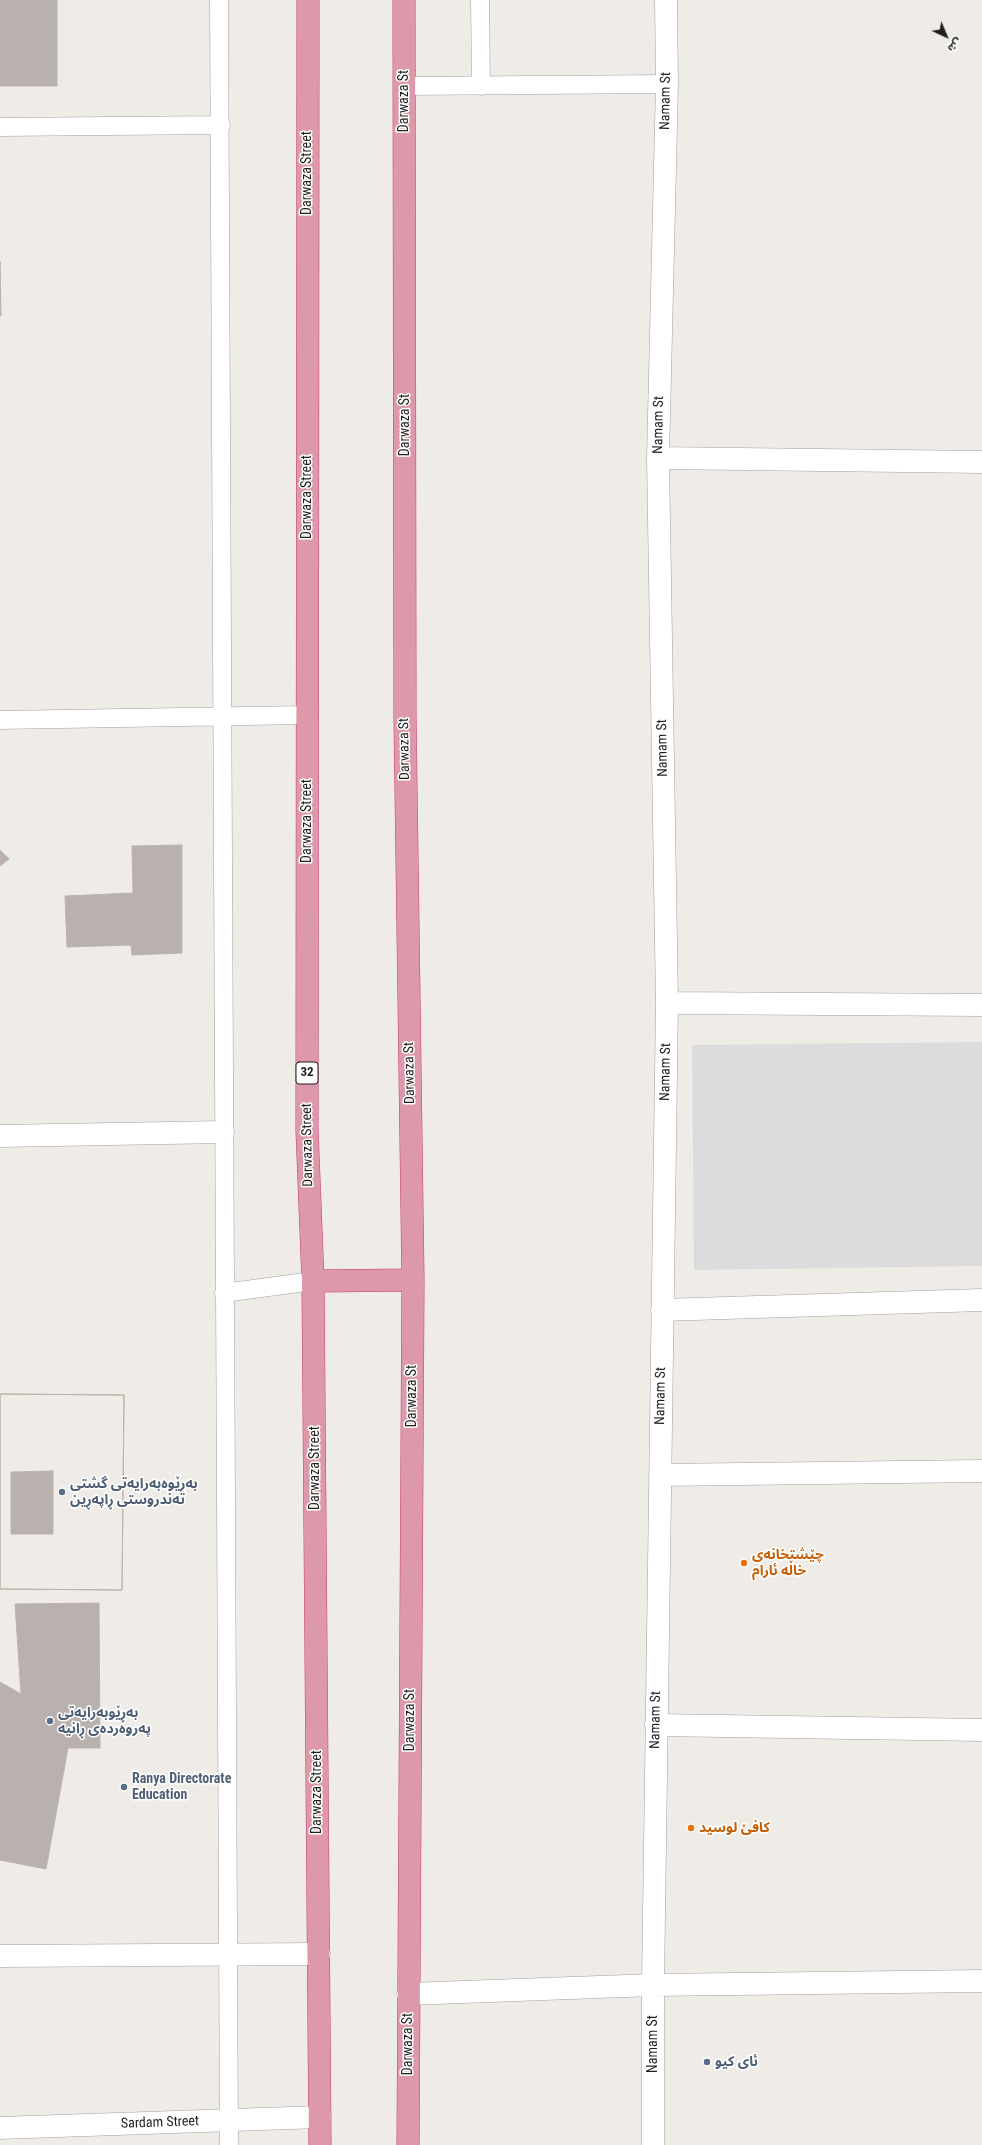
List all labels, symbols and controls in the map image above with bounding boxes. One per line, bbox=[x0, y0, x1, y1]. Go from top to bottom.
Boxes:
north arrow bbox=[926, 16, 966, 56]
text: ش bbox=[945, 35, 965, 55]
street label: Darwaza St bbox=[396, 70, 412, 132]
street label: Namam St bbox=[657, 72, 675, 130]
street label: Darwaza Street bbox=[299, 131, 315, 215]
street label: Darwaza St bbox=[397, 394, 413, 456]
street label: Namam St bbox=[650, 396, 668, 454]
street label: Darwaza Street bbox=[299, 455, 315, 539]
street label: Darwaza St bbox=[396, 718, 414, 780]
street label: Namam St bbox=[654, 719, 672, 777]
street label: Darwaza Street bbox=[299, 779, 315, 863]
street label: Darwaza St bbox=[401, 1042, 419, 1104]
street label: Namam St bbox=[657, 1043, 675, 1101]
road number: 32 bbox=[296, 1062, 318, 1084]
street label: Darwaza Street bbox=[299, 1103, 317, 1187]
street label: Darwaza St bbox=[404, 1365, 420, 1427]
street label: Namam St bbox=[652, 1367, 670, 1425]
street label: Darwaza Street bbox=[307, 1426, 323, 1510]
place label: بەڕێوەبەرایەتی گشتی تەندروستی ڕاپەڕین bbox=[70, 1476, 198, 1508]
marker: بەڕێوەبەرایەتی گشتی تەندروستی ڕاپەڕین bbox=[57, 1487, 67, 1497]
place label: چێشتخانەی خاڵە ئارام bbox=[752, 1547, 824, 1580]
marker: چێشتخانەی خاڵە ئارام bbox=[739, 1558, 749, 1568]
street label: Darwaza St bbox=[402, 1689, 418, 1751]
street label: Namam St bbox=[647, 1691, 665, 1749]
place label: بەڕێوبەرایەتی پەروەردەی ڕانیە bbox=[58, 1705, 151, 1738]
marker: بەڕێوبەرایەتی پەروەردەی ڕانیە bbox=[45, 1716, 55, 1726]
street label: Darwaza Street bbox=[309, 1750, 325, 1834]
place label: Ranya Directorate Education bbox=[132, 1771, 231, 1804]
marker: Ranya Directorate Education bbox=[119, 1782, 129, 1792]
place label: کافێ لوسید bbox=[699, 1820, 770, 1836]
marker: کافێ لوسید bbox=[686, 1823, 696, 1833]
street label: Darwaza St bbox=[400, 2013, 416, 2075]
street label: Namam St bbox=[645, 2015, 661, 2073]
place label: ئای کیو bbox=[715, 2054, 758, 2070]
marker: ئای کیو bbox=[702, 2057, 712, 2067]
street label: Sardam Street bbox=[121, 2113, 199, 2133]

